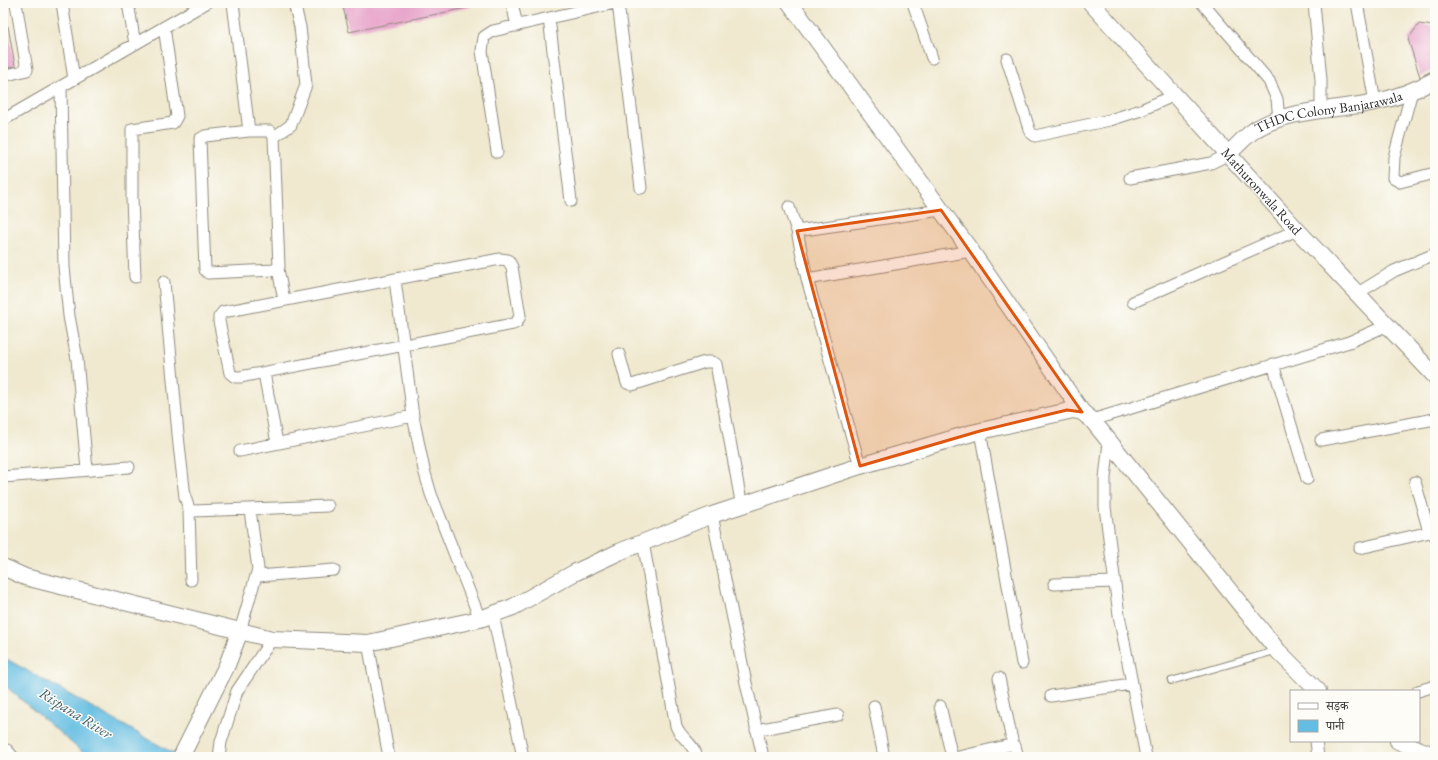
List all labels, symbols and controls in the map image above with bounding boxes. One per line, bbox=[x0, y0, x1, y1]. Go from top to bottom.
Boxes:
street label: THDC Colony Banjarawala bbox=[1251, 86, 1405, 137]
street label: Mathuronwala Road bbox=[1217, 144, 1307, 239]
water label: Rispana River bbox=[36, 683, 117, 744]
legend bbox=[1290, 690, 1420, 742]
text: सड़क bbox=[1325, 698, 1350, 714]
text: पानी bbox=[1325, 718, 1345, 734]

